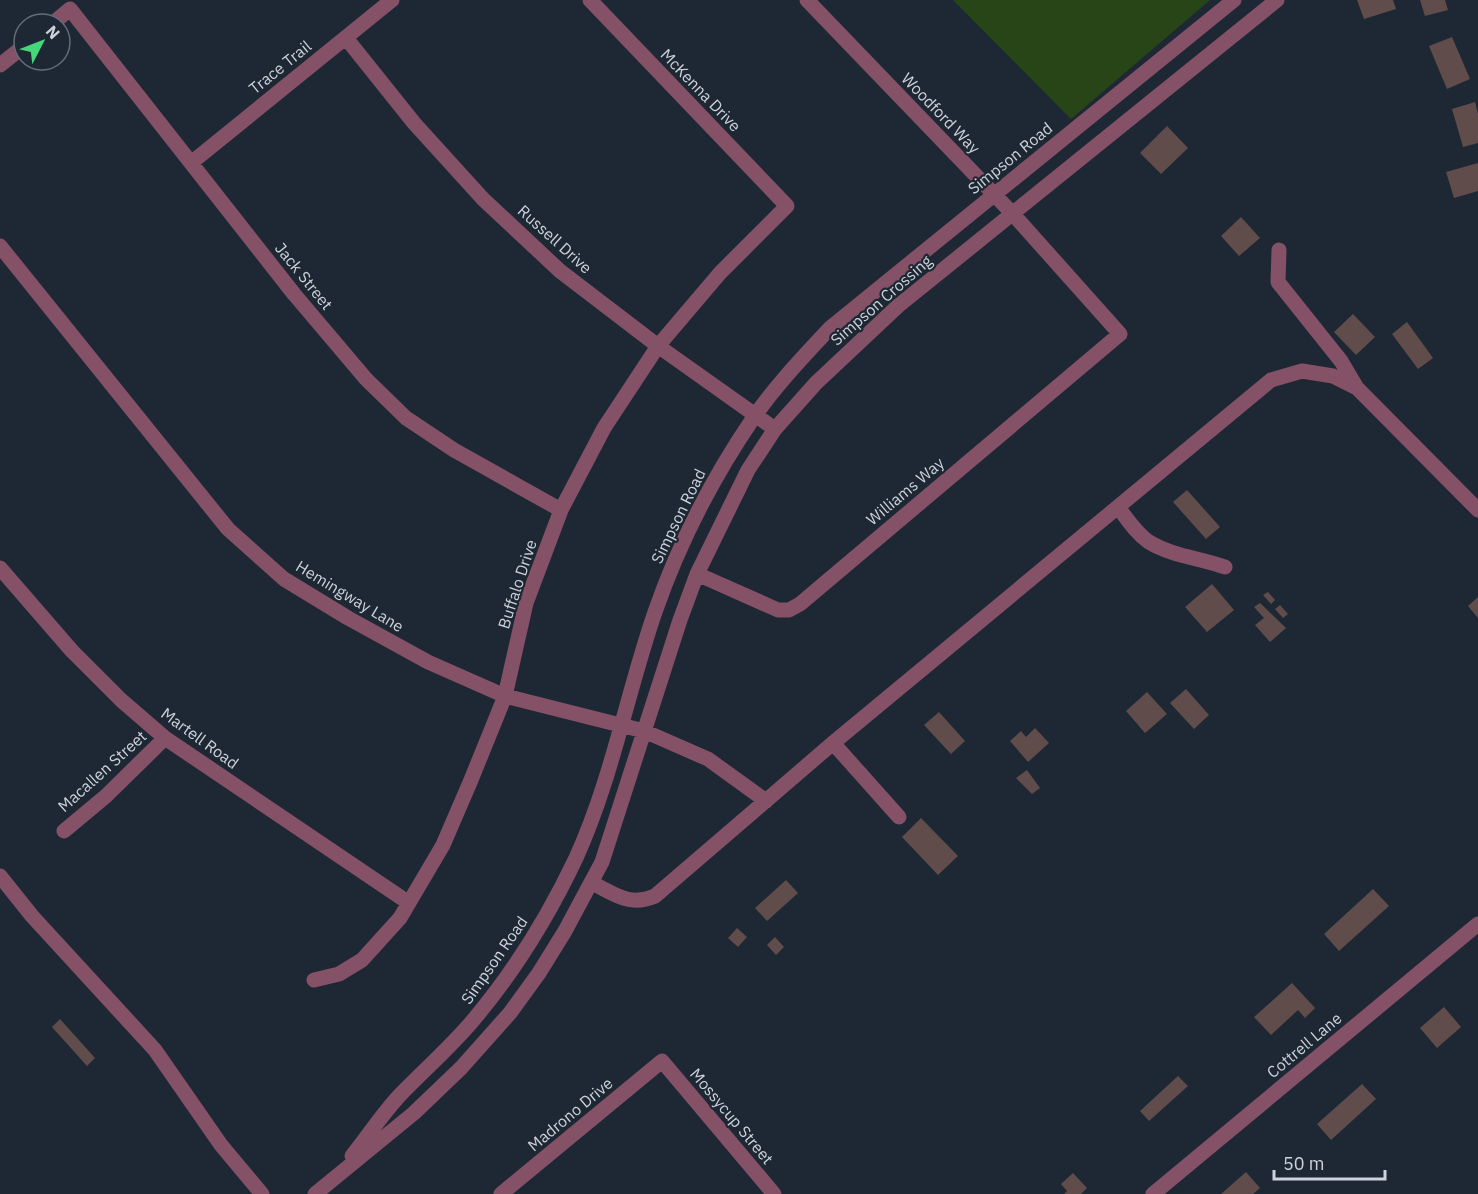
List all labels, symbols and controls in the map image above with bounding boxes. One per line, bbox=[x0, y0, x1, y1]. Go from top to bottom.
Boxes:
north arrow bbox=[12, 12, 72, 72]
text: N bbox=[42, 21, 64, 43]
street label: Trace Trail bbox=[245, 36, 315, 98]
street label: McKenna Drive bbox=[657, 44, 746, 136]
street label: Woodford Way bbox=[897, 68, 985, 158]
street label: Simpson Road bbox=[964, 118, 1056, 198]
street label: Russell Drive bbox=[514, 200, 596, 278]
street label: Jack Street bbox=[271, 238, 337, 314]
street label: Simpson Crossing bbox=[826, 250, 936, 349]
street label: Williams Way bbox=[862, 453, 948, 529]
street label: Simpson Road bbox=[646, 465, 710, 567]
street label: Buffalo Drive bbox=[493, 537, 541, 631]
street label: Hemingway Lane bbox=[292, 556, 408, 636]
street label: Martell Road bbox=[157, 703, 243, 773]
street label: Macallen Street bbox=[54, 726, 150, 816]
street label: Simpson Road bbox=[456, 912, 532, 1008]
street label: Cottrell Lane bbox=[1263, 1008, 1346, 1082]
street label: Mossycup Street bbox=[686, 1064, 778, 1168]
street label: Madrono Drive bbox=[524, 1073, 617, 1155]
scale bar bbox=[1274, 1143, 1385, 1181]
text: 50 m bbox=[1283, 1152, 1325, 1175]

